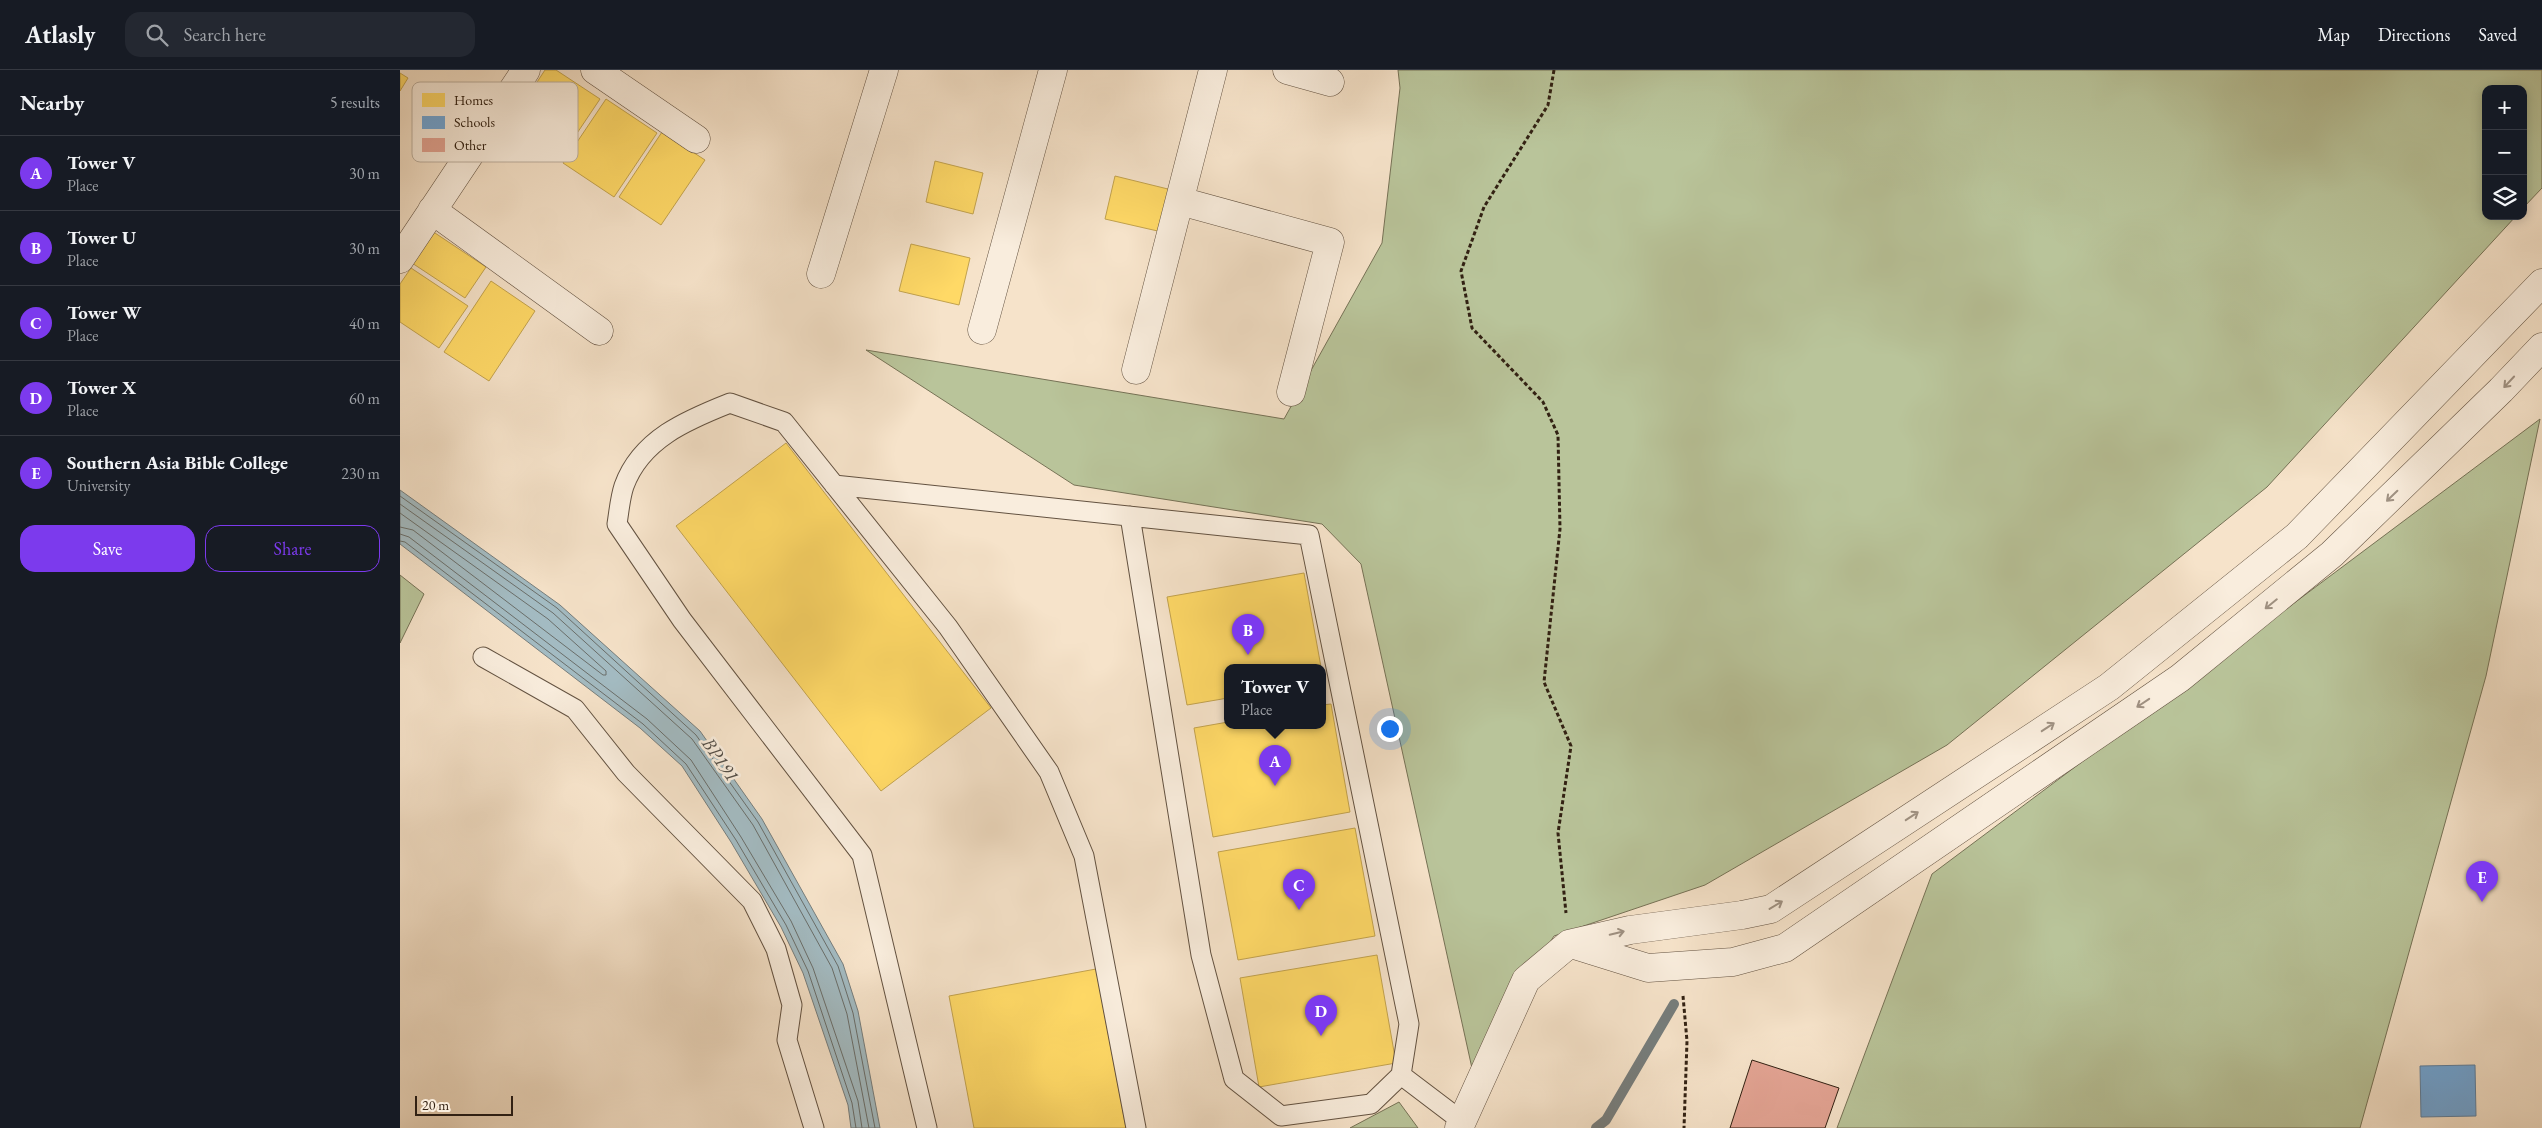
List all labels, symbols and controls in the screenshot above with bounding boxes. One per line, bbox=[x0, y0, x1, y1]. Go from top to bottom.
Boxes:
search box bbox=[125, 12, 475, 57]
text: Atlasly bbox=[25, 19, 95, 50]
icon: search bbox=[143, 21, 171, 49]
text: Search here bbox=[183, 22, 266, 47]
text: Map bbox=[2318, 23, 2350, 46]
text: Directions bbox=[2378, 23, 2450, 46]
text: Saved bbox=[2478, 23, 2517, 46]
legend bbox=[412, 82, 578, 162]
map controls bbox=[2482, 85, 2527, 220]
button: + bbox=[2482, 85, 2527, 130]
text: Nearby bbox=[20, 89, 84, 116]
text: Homes bbox=[454, 91, 494, 109]
text: 5 results bbox=[330, 92, 380, 113]
text: Schools bbox=[454, 113, 495, 131]
button: − bbox=[2482, 130, 2527, 175]
text: Other bbox=[454, 136, 487, 154]
text: Tower V bbox=[67, 150, 135, 175]
text: A bbox=[30, 163, 42, 184]
text: 30 m bbox=[349, 163, 380, 184]
text: Place bbox=[67, 175, 99, 196]
button: layers bbox=[2482, 175, 2527, 220]
text: Tower U bbox=[67, 225, 136, 250]
text: B bbox=[31, 238, 41, 259]
text: 30 m bbox=[349, 238, 380, 259]
text: Place bbox=[67, 250, 99, 271]
text: Tower W bbox=[67, 300, 141, 325]
text: C bbox=[30, 313, 42, 334]
text: 40 m bbox=[349, 313, 380, 334]
text: Place bbox=[67, 325, 99, 346]
text: Tower X bbox=[67, 375, 136, 400]
one-way arrow bbox=[2503, 376, 2515, 389]
text: D bbox=[30, 388, 42, 409]
text: 60 m bbox=[349, 388, 380, 409]
text: Place bbox=[67, 400, 99, 421]
text: Southern Asia Bible College bbox=[67, 450, 288, 475]
text: E bbox=[31, 463, 41, 484]
text: 230 m bbox=[341, 463, 380, 484]
text: University bbox=[67, 475, 131, 496]
one-way arrow bbox=[2386, 490, 2399, 502]
button: Save bbox=[20, 525, 195, 572]
button: Share bbox=[205, 525, 380, 572]
one-way arrow bbox=[2265, 599, 2278, 610]
pin: B bbox=[1232, 614, 1264, 655]
popup bbox=[1224, 664, 1326, 729]
text: Tower V bbox=[1241, 674, 1309, 699]
one-way arrow bbox=[2136, 698, 2150, 708]
text: Place bbox=[1241, 699, 1272, 720]
your location bbox=[1377, 716, 1403, 742]
one-way arrow bbox=[2041, 722, 2055, 732]
water label: BP191 bbox=[696, 731, 745, 787]
pin: A bbox=[1259, 745, 1291, 786]
one-way arrow bbox=[1905, 811, 1919, 821]
pin: E bbox=[2466, 861, 2498, 902]
pin: C bbox=[1283, 869, 1315, 910]
one-way arrow bbox=[1769, 899, 1783, 909]
one-way arrow bbox=[1608, 928, 1624, 937]
pin: D bbox=[1305, 995, 1337, 1036]
scale bar bbox=[415, 1093, 512, 1116]
text: 20 m bbox=[422, 1096, 449, 1114]

